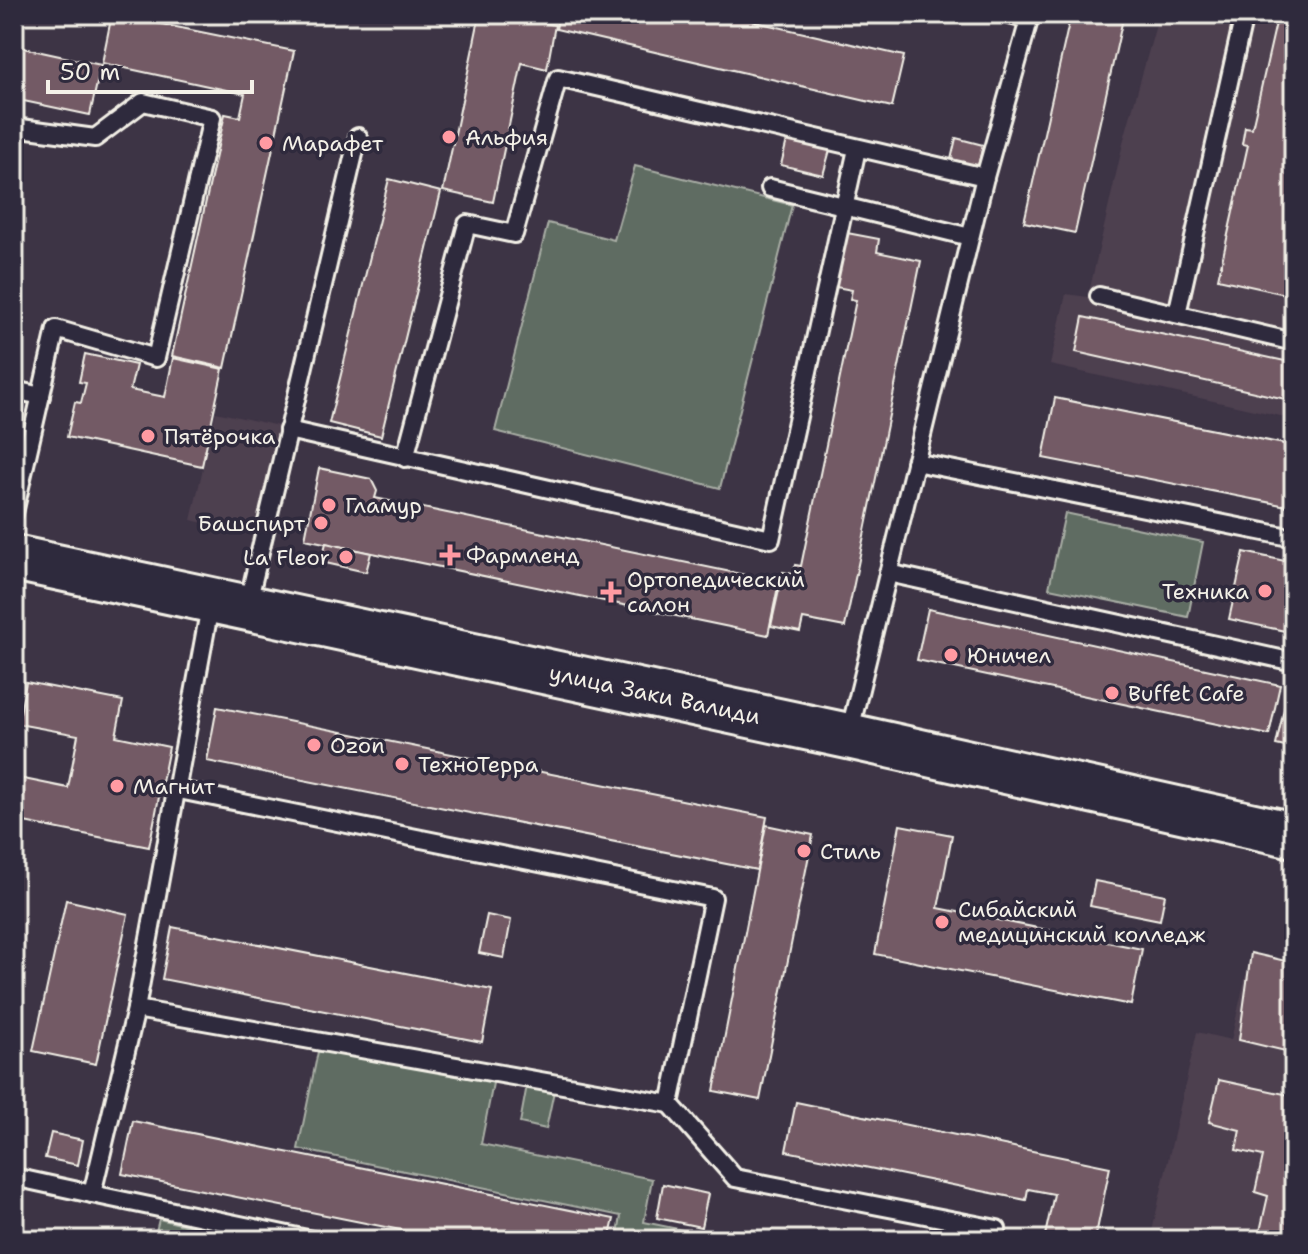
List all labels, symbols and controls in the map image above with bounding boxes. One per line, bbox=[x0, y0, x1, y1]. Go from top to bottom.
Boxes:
scale bar bbox=[48, 44, 252, 94]
text: 50 m bbox=[60, 56, 120, 88]
place label: Альфия bbox=[465, 123, 548, 152]
marker: Альфия bbox=[440, 128, 458, 146]
place label: Марафет bbox=[282, 129, 384, 158]
marker: Марафет bbox=[257, 134, 275, 152]
place label: Пятёрочка bbox=[164, 422, 276, 451]
marker: Пятёрочка bbox=[139, 427, 157, 445]
place label: Гламур bbox=[345, 491, 422, 520]
marker: Гламур bbox=[320, 496, 338, 514]
place label: Башспирт bbox=[198, 509, 306, 538]
marker: Башспирт bbox=[312, 514, 330, 532]
place label: Фармленд bbox=[466, 541, 580, 570]
place label: La Fleor bbox=[243, 543, 330, 572]
marker: Фармленд bbox=[441, 546, 459, 564]
marker: La Fleor bbox=[337, 548, 355, 566]
place label: Ортопедический салон bbox=[627, 565, 805, 619]
place label: Техника bbox=[1162, 577, 1249, 606]
marker: Техника bbox=[1256, 582, 1274, 600]
marker: Ортопедический салон bbox=[602, 583, 620, 601]
place label: Юничел bbox=[967, 641, 1051, 670]
marker: Юничел bbox=[942, 646, 960, 664]
street label: улица Заки Валиди bbox=[547, 658, 763, 731]
place label: Buffet Cafe bbox=[1128, 679, 1245, 708]
marker: Buffet Cafe bbox=[1103, 684, 1121, 702]
place label: Ozon bbox=[330, 731, 385, 760]
marker: Ozon bbox=[305, 736, 323, 754]
place label: ТехноТерра bbox=[418, 750, 539, 779]
marker: ТехноТерра bbox=[393, 755, 411, 773]
place label: Магнит bbox=[133, 772, 216, 801]
marker: Магнит bbox=[108, 777, 126, 795]
place label: Стиль bbox=[820, 837, 881, 866]
marker: Стиль bbox=[795, 842, 813, 860]
place label: Сибайский медицинский колледж bbox=[958, 895, 1206, 949]
marker: Сибайский медицинский колледж bbox=[933, 913, 951, 931]

